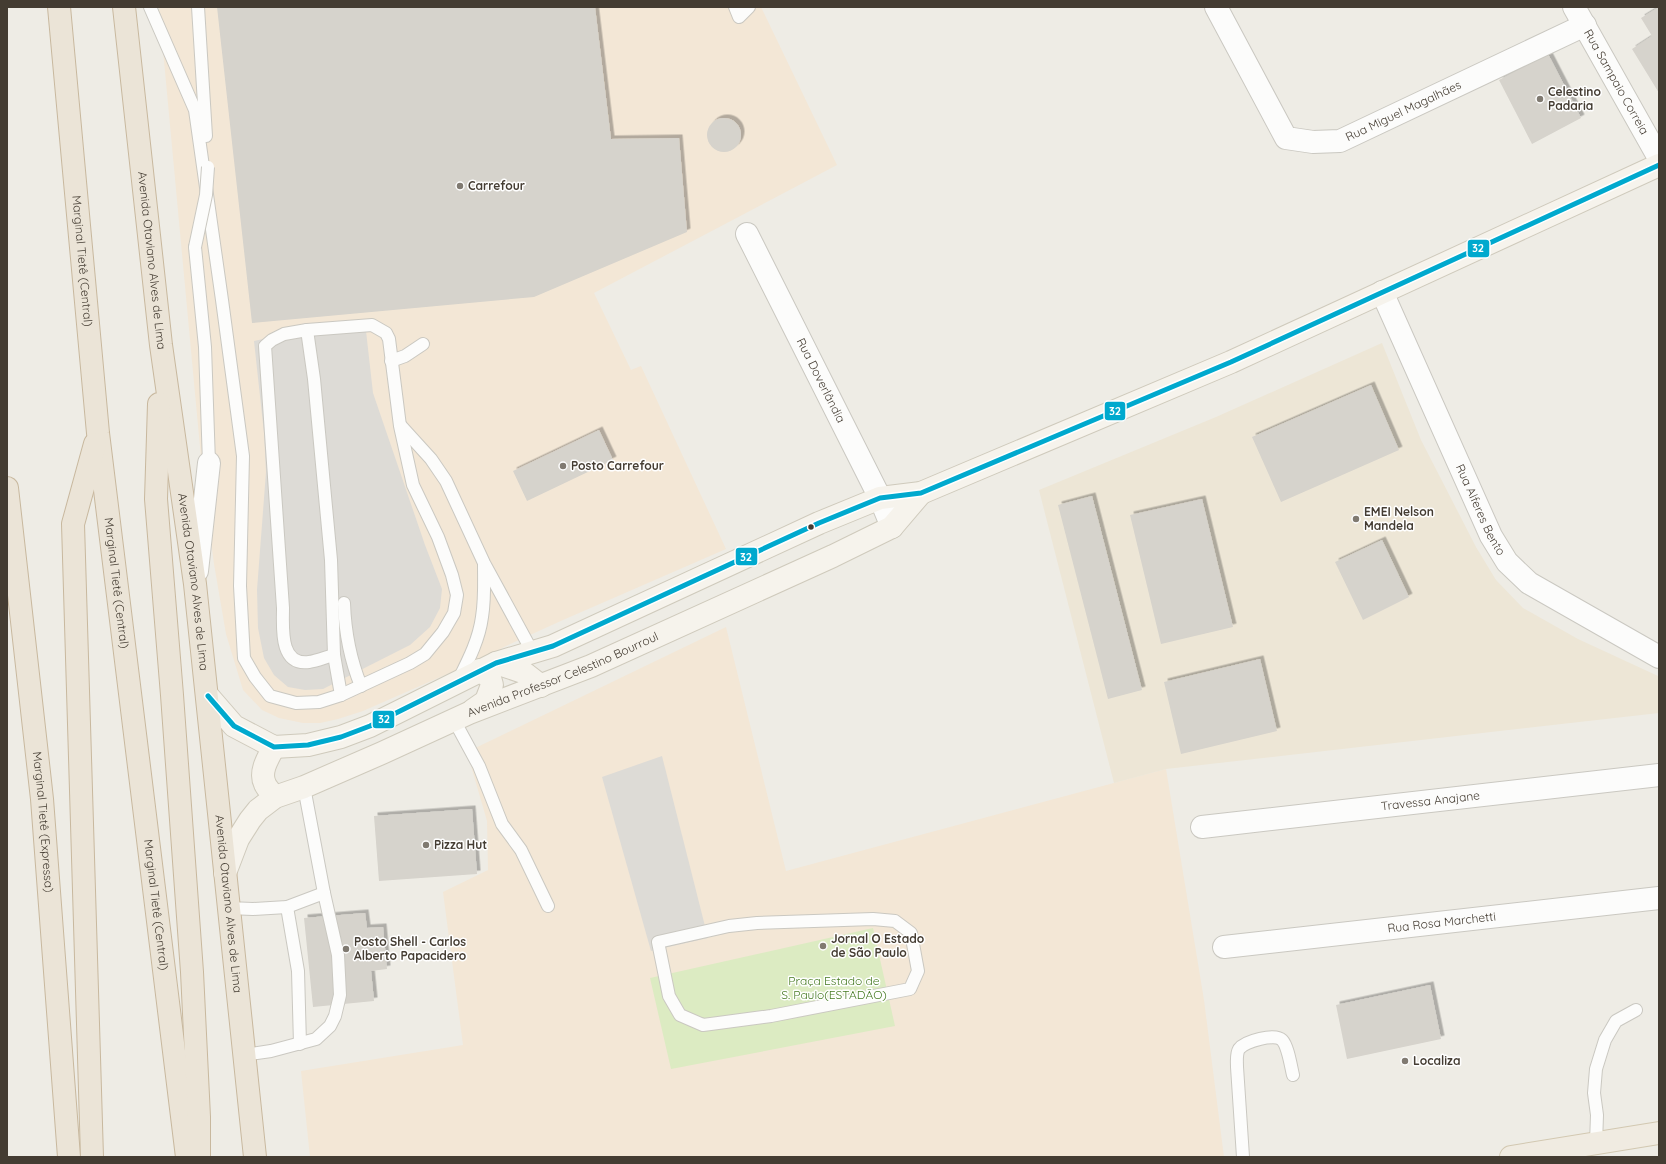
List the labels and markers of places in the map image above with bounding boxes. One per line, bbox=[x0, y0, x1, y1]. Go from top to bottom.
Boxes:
place label: Celestino Padaria bbox=[1548, 84, 1601, 113]
marker: Celestino Padaria bbox=[1535, 94, 1545, 104]
place label: Carrefour bbox=[468, 178, 525, 193]
marker: Carrefour bbox=[455, 181, 465, 191]
place label: Posto Carrefour bbox=[571, 458, 664, 473]
marker: Posto Carrefour bbox=[558, 461, 568, 471]
place label: EMEI Nelson Mandela bbox=[1364, 504, 1434, 533]
marker: EMEI Nelson Mandela bbox=[1351, 514, 1361, 524]
unlabelled marker bbox=[806, 522, 816, 532]
place label: Pizza Hut bbox=[434, 837, 487, 852]
marker: Pizza Hut bbox=[421, 840, 431, 850]
place label: Jornal O Estado de São Paulo bbox=[831, 931, 925, 960]
place label: Posto Shell - Carlos Alberto Papacidero bbox=[354, 934, 467, 963]
marker: Jornal O Estado de São Paulo bbox=[818, 941, 828, 951]
marker: Posto Shell - Carlos Alberto Papacidero bbox=[341, 944, 351, 954]
place label: Localiza bbox=[1413, 1053, 1460, 1068]
marker: Localiza bbox=[1400, 1056, 1410, 1066]

